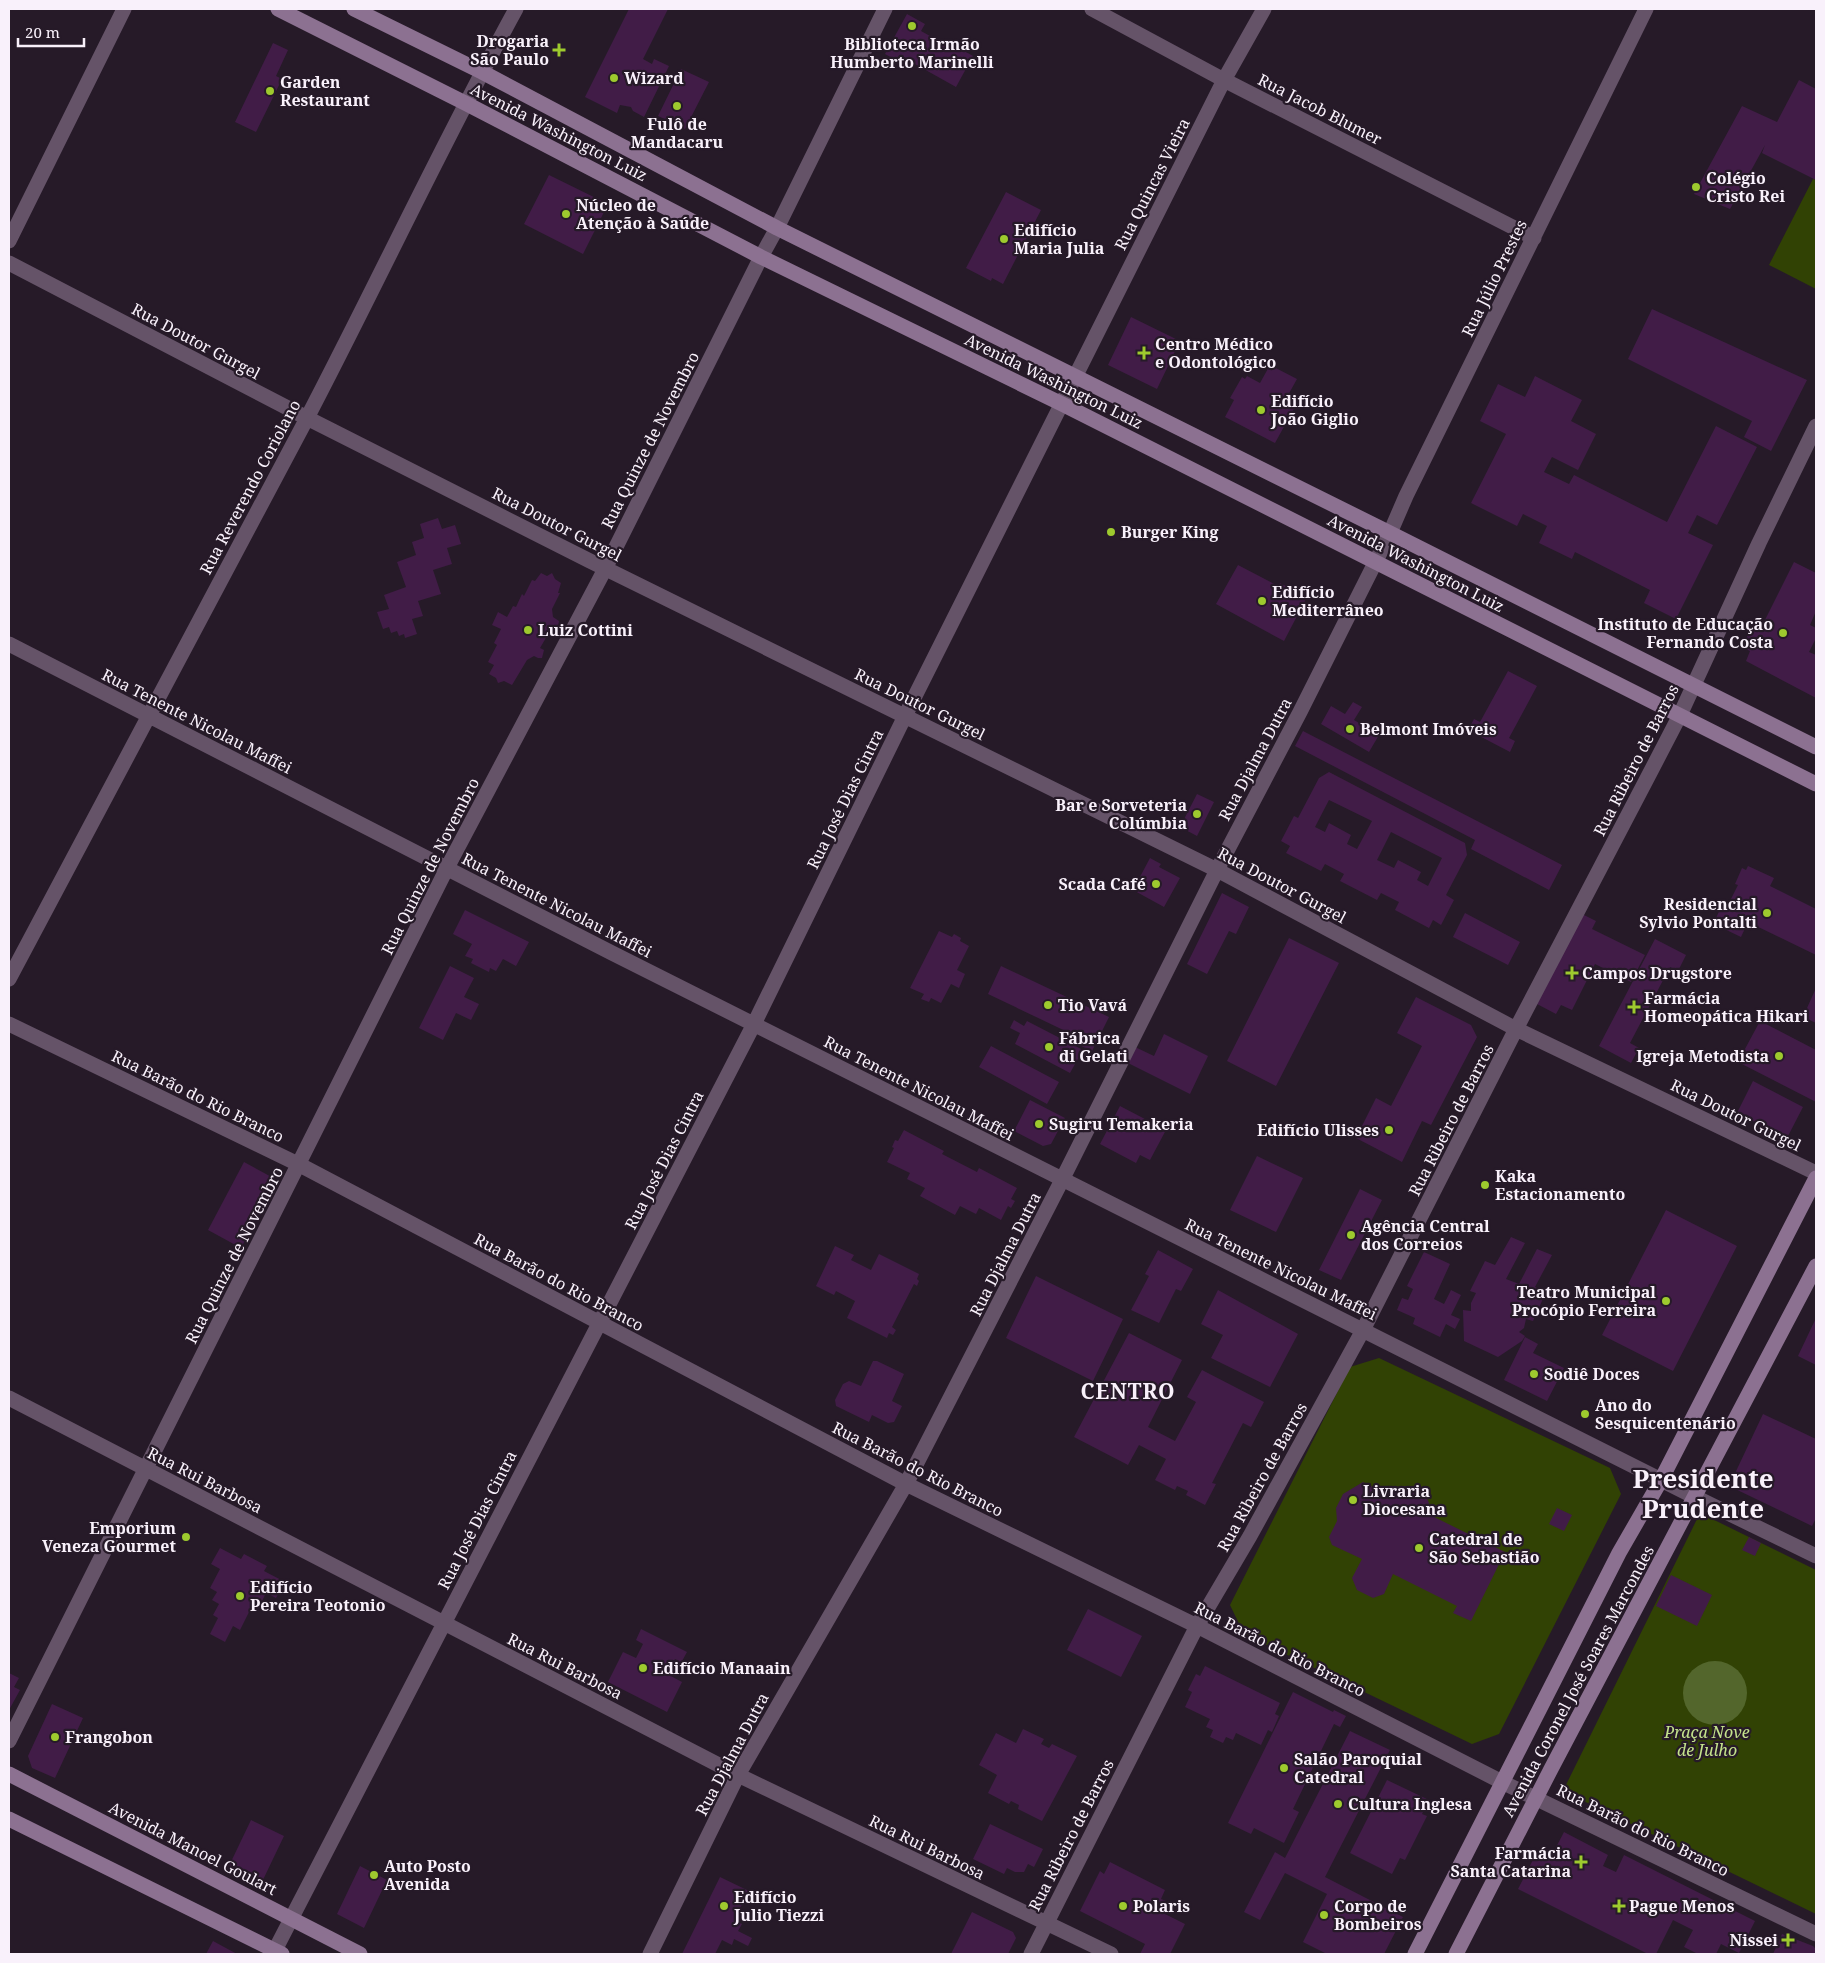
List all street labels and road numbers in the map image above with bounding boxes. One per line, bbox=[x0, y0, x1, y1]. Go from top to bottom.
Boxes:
street label: Rua Jacob Blumer bbox=[1254, 68, 1386, 150]
street label: Avenida Washington Luiz bbox=[467, 78, 651, 186]
street label: Rua Quincas Vieira bbox=[1109, 114, 1195, 254]
street label: Rua Júlio Prestes bbox=[1456, 216, 1532, 340]
street label: Rua Doutor Gurgel bbox=[128, 298, 264, 384]
street label: Avenida Washington Luiz bbox=[961, 328, 1147, 434]
street label: Rua Quinze de Novembro bbox=[596, 348, 704, 532]
street label: Rua Reverendo Coriolano bbox=[195, 396, 305, 578]
street label: Rua Doutor Gurgel bbox=[488, 482, 626, 566]
street label: Avenida Washington Luiz bbox=[1324, 509, 1508, 617]
street label: Rua Tenente Nicolau Maffei bbox=[98, 663, 296, 779]
street label: Rua Doutor Gurgel bbox=[851, 663, 989, 745]
street label: Rua Ribeiro de Barros bbox=[1588, 680, 1684, 840]
street label: Rua Djalma Dutra bbox=[1213, 694, 1297, 824]
street label: Rua José Dias Cintra bbox=[802, 725, 888, 873]
street label: Rua Quinze de Novembro bbox=[376, 774, 484, 958]
street label: Rua Doutor Gurgel bbox=[1214, 842, 1350, 928]
street label: Rua Tenente Nicolau Maffei bbox=[458, 847, 656, 963]
street label: Rua Tenente Nicolau Maffei bbox=[820, 1030, 1018, 1146]
street label: Rua Ribeiro de Barros bbox=[1403, 1040, 1499, 1200]
street label: Rua Barão do Rio Branco bbox=[108, 1045, 288, 1147]
street label: Rua Doutor Gurgel bbox=[1667, 1074, 1805, 1156]
street label: Rua José Dias Cintra bbox=[619, 1087, 709, 1233]
street label: Rua Quinze de Novembro bbox=[180, 1163, 288, 1347]
street label: Rua Djalma Dutra bbox=[964, 1188, 1046, 1320]
street label: Rua Tenente Nicolau Maffei bbox=[1181, 1213, 1381, 1325]
street label: Rua Barão do Rio Branco bbox=[470, 1228, 648, 1336]
street label: Rua Ribeiro de Barros bbox=[1212, 1398, 1312, 1556]
street label: Rua Barão do Rio Branco bbox=[829, 1416, 1007, 1522]
street label: Rua Rui Barbosa bbox=[144, 1442, 266, 1518]
street label: Rua José Dias Cintra bbox=[432, 1447, 522, 1593]
street label: Avenida Coronel José Soares Marcondes bbox=[1497, 1542, 1659, 1820]
street label: Rua Barão do Rio Branco bbox=[1191, 1596, 1369, 1702]
street label: Rua Rui Barbosa bbox=[504, 1628, 626, 1704]
street label: Rua Djalma Dutra bbox=[690, 1689, 774, 1819]
street label: Rua Ribeiro de Barros bbox=[1023, 1755, 1119, 1915]
street label: Rua Barão do Rio Branco bbox=[1553, 1779, 1733, 1881]
street label: Avenida Manoel Goulart bbox=[105, 1796, 281, 1900]
street label: Rua Rui Barbosa bbox=[866, 1809, 988, 1885]

